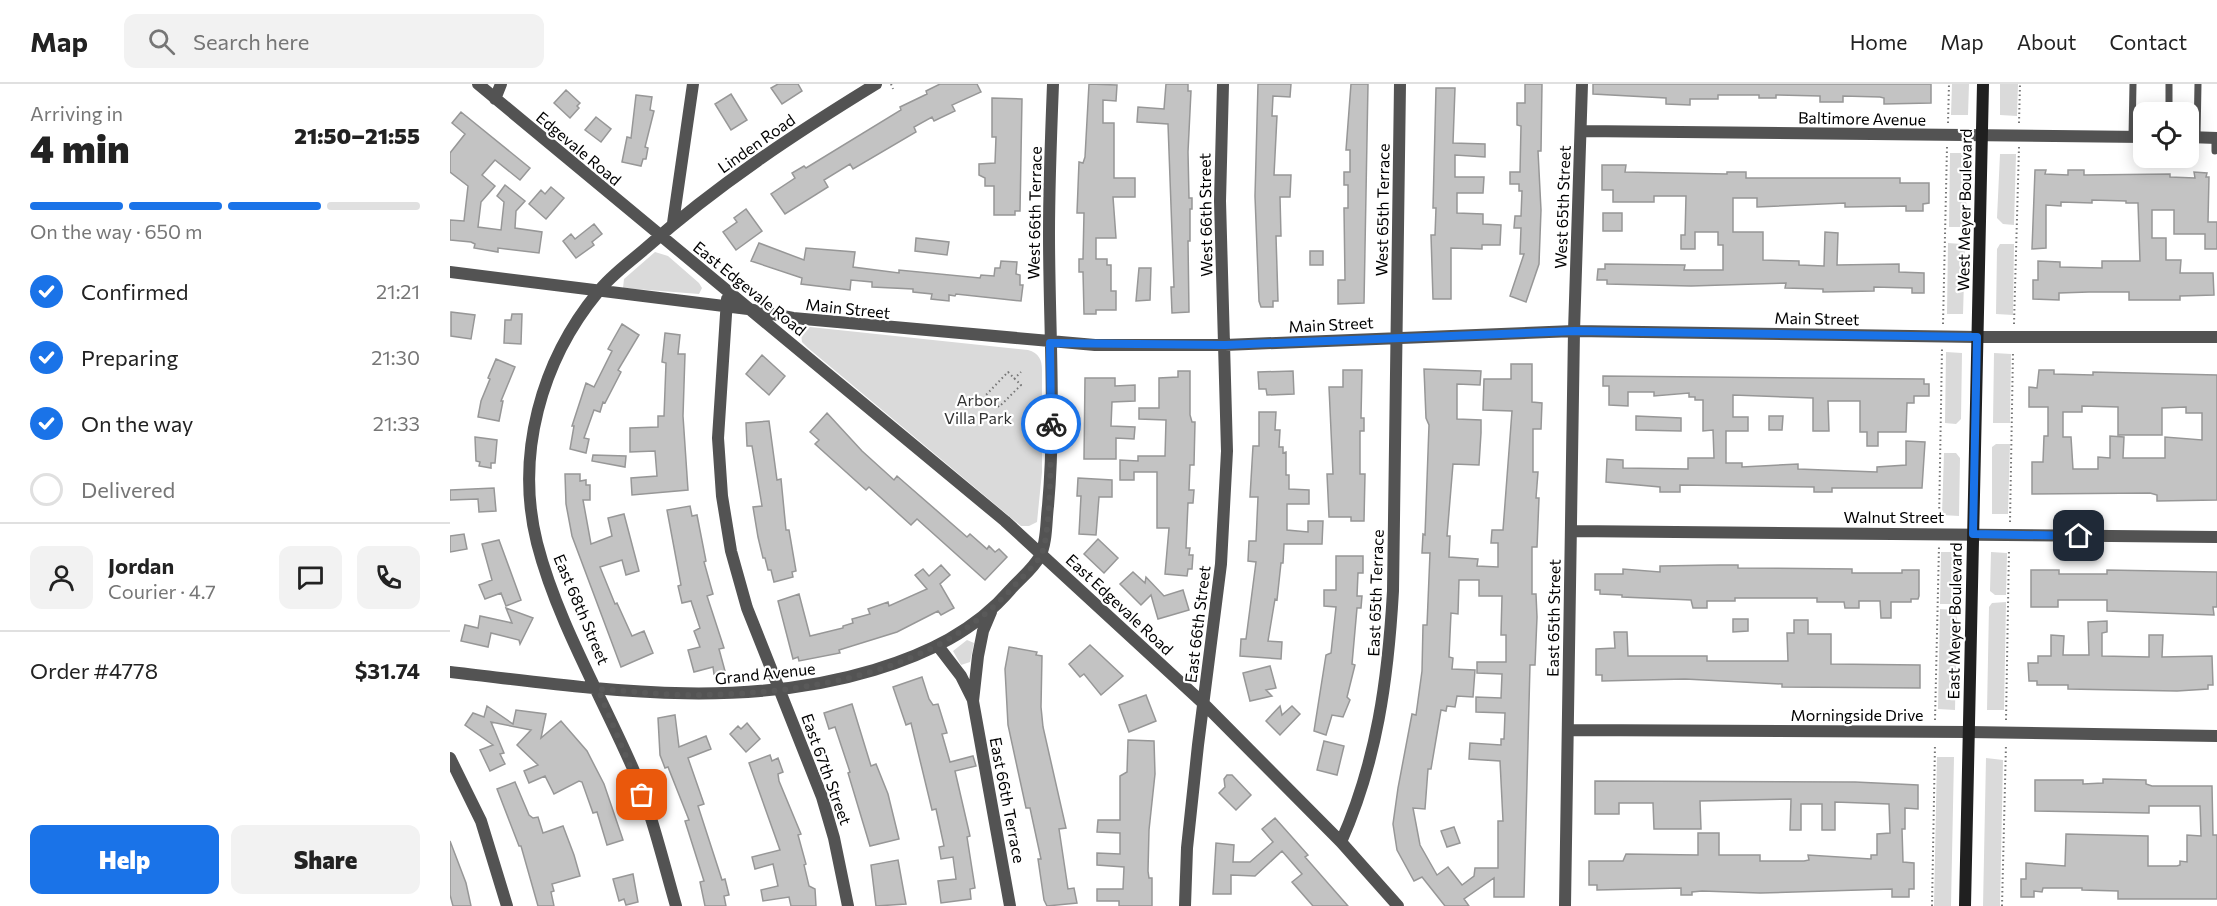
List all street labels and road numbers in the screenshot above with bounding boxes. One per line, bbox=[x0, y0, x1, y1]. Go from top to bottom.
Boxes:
street label: Edgevale Road bbox=[533, 107, 625, 189]
street label: Baltimore Avenue bbox=[1798, 107, 1926, 129]
street label: Linden Road bbox=[714, 109, 798, 177]
street label: West Meyer Boulevard bbox=[1953, 128, 1975, 292]
street label: West 65th Terrace bbox=[1371, 143, 1393, 277]
street label: West 65th Street bbox=[1550, 145, 1574, 269]
street label: West 66th Terrace bbox=[1023, 146, 1045, 280]
street label: West 66th Street bbox=[1194, 152, 1216, 277]
street label: East Edgevale Road bbox=[690, 237, 810, 339]
street label: Main Street bbox=[805, 294, 892, 322]
street label: Main Street bbox=[1774, 308, 1860, 328]
street label: Main Street bbox=[1288, 312, 1374, 336]
street label: Walnut Street bbox=[1844, 507, 1945, 526]
street label: East 65th Terrace bbox=[1363, 529, 1387, 657]
street label: East Meyer Boulevard bbox=[1943, 542, 1965, 700]
street label: East Edgevale Road bbox=[1062, 549, 1178, 659]
street label: East 68th Street bbox=[550, 551, 614, 667]
street label: East 65th Street bbox=[1542, 559, 1564, 677]
street label: East 66th Street bbox=[1180, 564, 1214, 684]
street label: Grand Avenue bbox=[714, 658, 816, 688]
street label: Morningside Drive bbox=[1790, 705, 1924, 724]
street label: East 67th Street bbox=[798, 711, 856, 828]
street label: East 66th Terrace bbox=[986, 735, 1030, 865]

